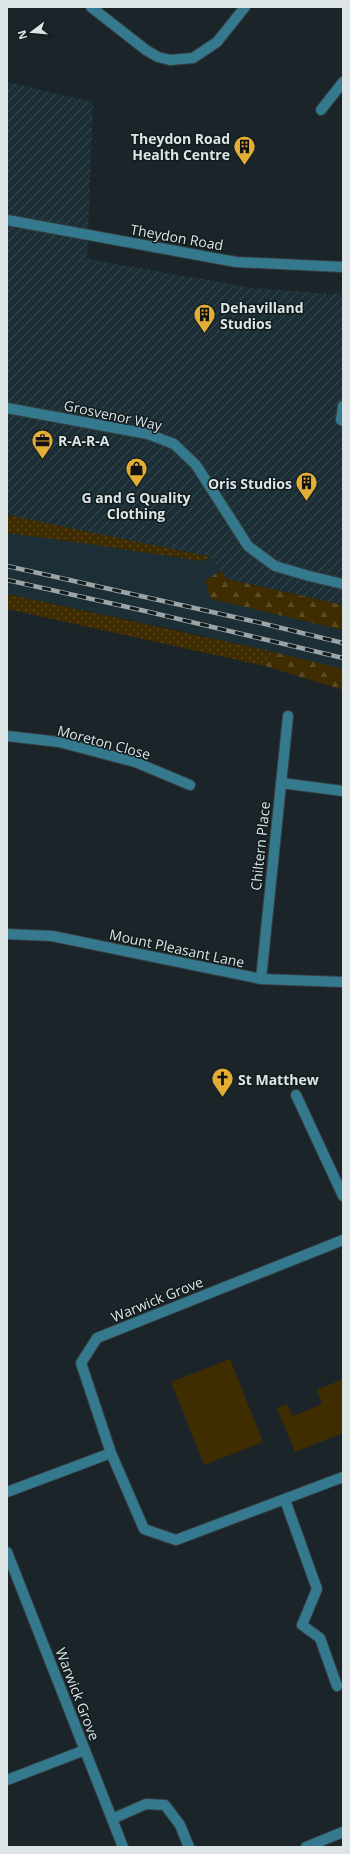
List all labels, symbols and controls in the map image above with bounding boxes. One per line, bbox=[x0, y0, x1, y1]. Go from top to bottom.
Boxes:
north arrow bbox=[12, 12, 52, 52]
text: N bbox=[13, 29, 30, 41]
place label: Theydon Road Health Centre bbox=[131, 129, 230, 164]
building icon: Theydon Road Health Centre bbox=[232, 133, 258, 166]
street label: Theydon Road bbox=[129, 220, 225, 254]
place label: Dehavilland Studios bbox=[220, 298, 304, 333]
building icon: Dehavilland Studios bbox=[191, 302, 217, 335]
street label: Grosvenor Way bbox=[62, 395, 165, 435]
office icon: R-A-R-A bbox=[29, 427, 55, 460]
place label: R-A-R-A bbox=[58, 431, 110, 450]
shop icon: G and G Quality Clothing bbox=[123, 456, 149, 489]
building icon: Oris Studios bbox=[294, 470, 320, 503]
place label: Oris Studios bbox=[208, 474, 292, 493]
place label: G and G Quality Clothing bbox=[81, 488, 191, 523]
street label: Moreton Close bbox=[55, 720, 153, 764]
street label: Chiltern Place bbox=[246, 800, 274, 892]
street label: Mount Pleasant Lane bbox=[108, 924, 246, 972]
church icon: St Matthew bbox=[209, 1066, 235, 1099]
place label: St Matthew bbox=[238, 1070, 319, 1089]
street label: Warwick Grove bbox=[108, 1272, 206, 1326]
street label: Warwick Grove bbox=[52, 1645, 104, 1743]

